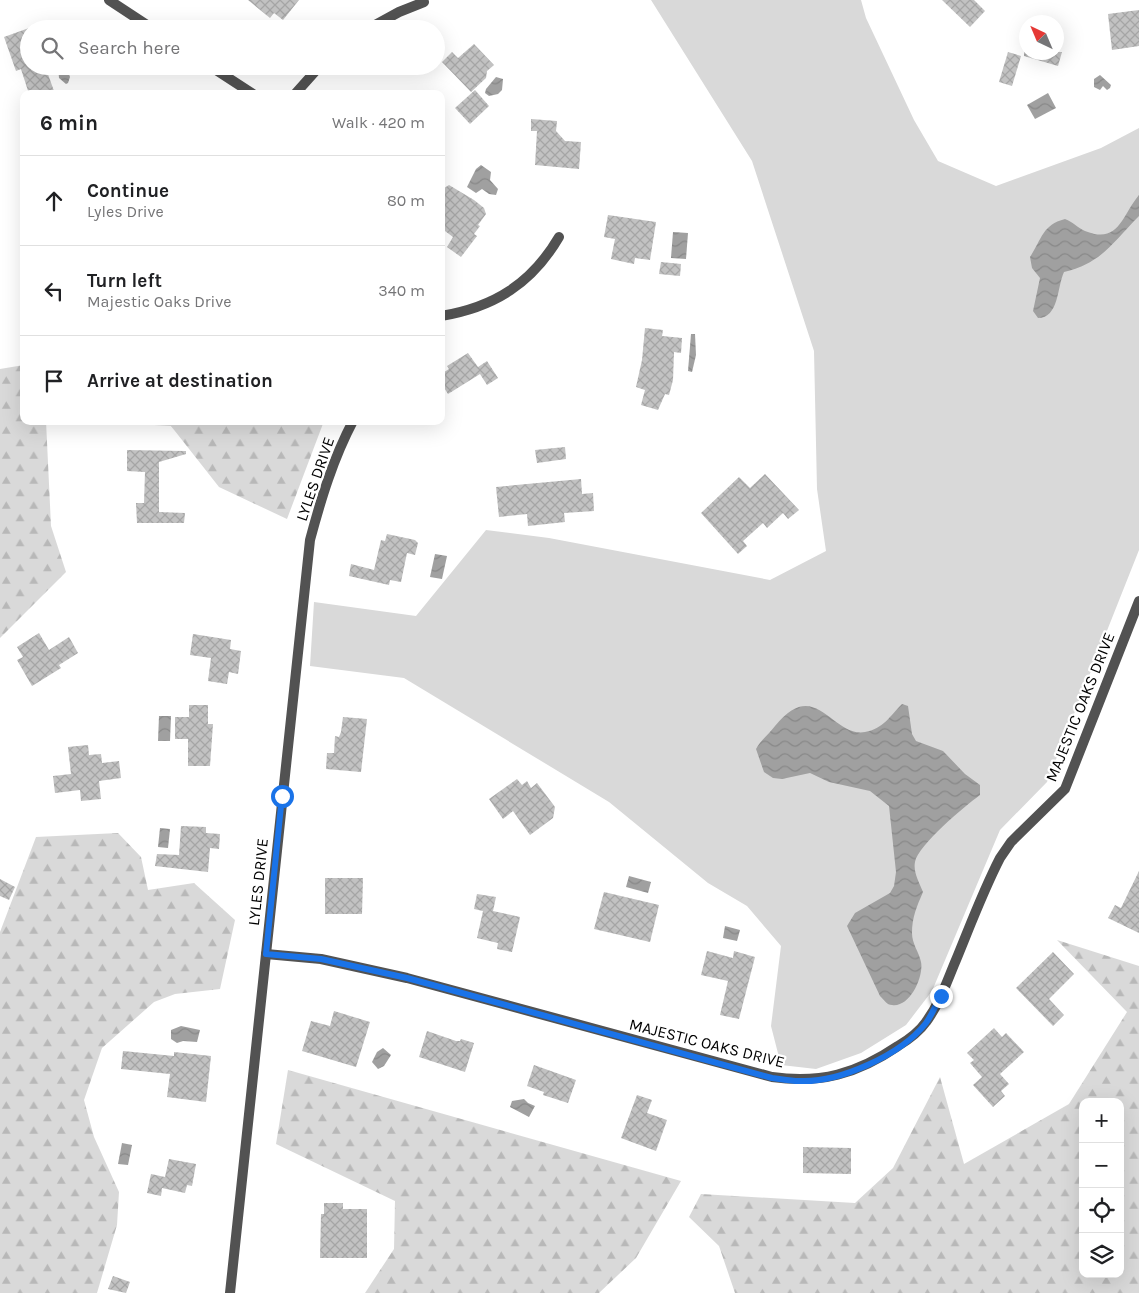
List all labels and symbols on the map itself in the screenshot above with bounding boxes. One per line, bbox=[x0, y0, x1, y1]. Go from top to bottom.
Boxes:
north arrow bbox=[1019, 15, 1064, 60]
street label: LYLES DRIVE bbox=[292, 434, 338, 524]
street label: MAJESTIC OAKS DRIVE bbox=[1041, 629, 1119, 785]
route start bbox=[271, 785, 294, 808]
street label: LYLES DRIVE bbox=[244, 837, 272, 927]
route end bbox=[930, 985, 953, 1008]
street label: MAJESTIC OAKS DRIVE bbox=[627, 1014, 787, 1072]

